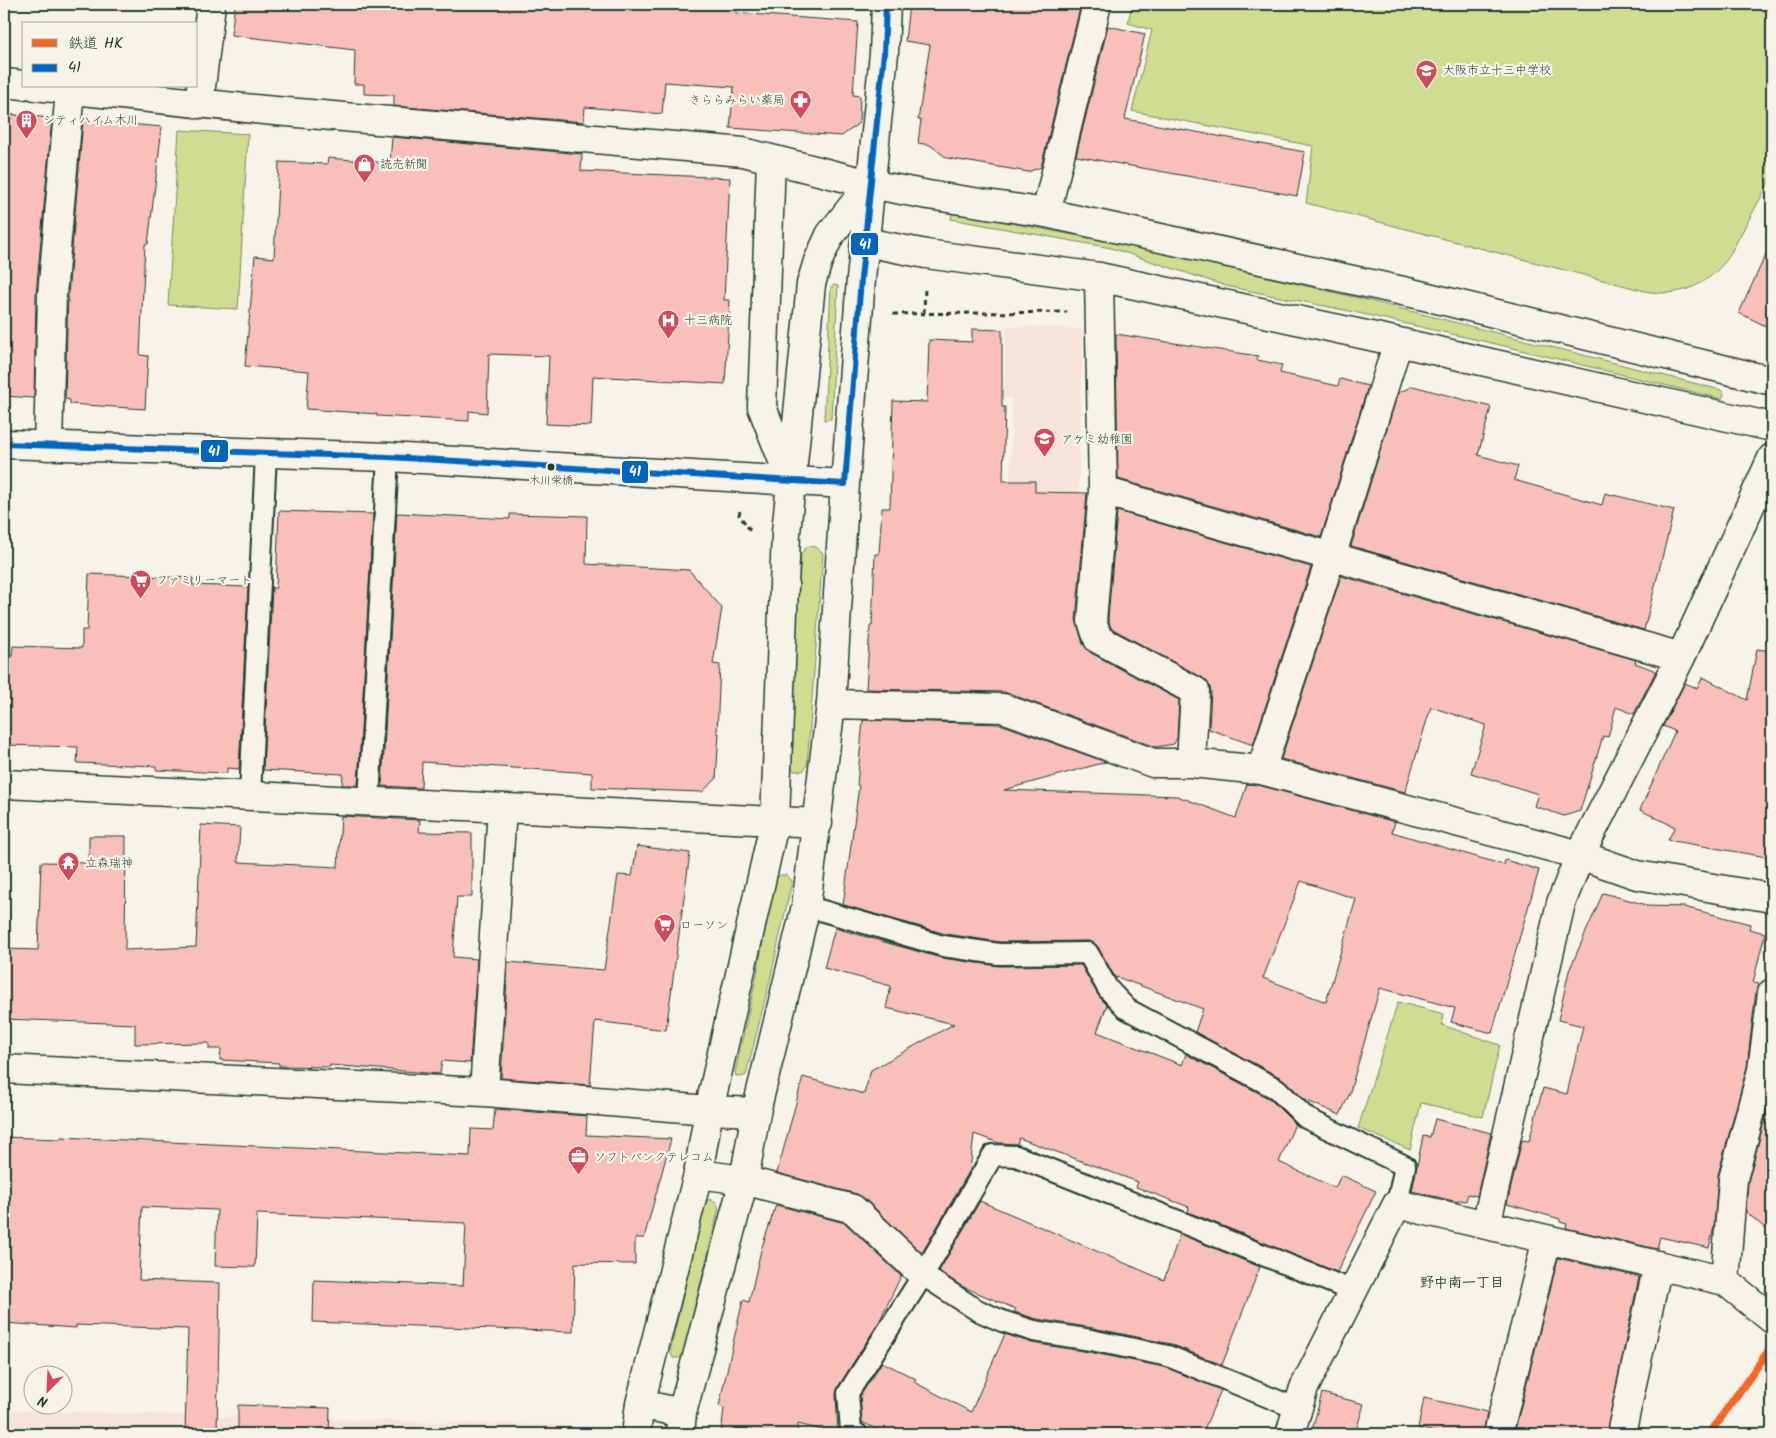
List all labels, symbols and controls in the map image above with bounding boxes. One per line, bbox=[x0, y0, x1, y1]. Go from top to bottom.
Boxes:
legend bbox=[22, 22, 198, 88]
text: 鉄道 HK bbox=[68, 32, 123, 56]
text: 41 bbox=[68, 56, 81, 80]
school or university icon: 大阪市立十三中学校 bbox=[1415, 58, 1439, 89]
place label: 大阪市立十三中学校 bbox=[1443, 61, 1551, 80]
pharmacy icon: きららみらい薬局 bbox=[789, 88, 813, 119]
place label: きららみらい薬局 bbox=[689, 91, 785, 110]
building icon: シティハイム木川 bbox=[15, 108, 39, 139]
place label: シティハイム木川 bbox=[43, 111, 139, 130]
shop icon: 読売新聞 bbox=[352, 152, 376, 183]
place label: 読売新聞 bbox=[380, 155, 428, 174]
line badge: 41 bbox=[850, 232, 879, 256]
text: 41 bbox=[859, 234, 872, 256]
hospital icon: 十三病院 bbox=[656, 308, 680, 339]
place label: 十三病院 bbox=[684, 311, 732, 330]
school or university icon: アケミ幼稚園 bbox=[1033, 427, 1057, 458]
place label: アケミ幼稚園 bbox=[1061, 430, 1133, 449]
line badge: 41 bbox=[200, 439, 229, 463]
text: 41 bbox=[208, 441, 221, 463]
line badge: 41 bbox=[621, 460, 649, 484]
text: 41 bbox=[629, 461, 642, 483]
marker: 木川栄橋 bbox=[546, 462, 556, 472]
place label: 木川栄橋 bbox=[529, 472, 573, 490]
supermarket icon: ファミリーマート bbox=[128, 568, 152, 599]
place label: ファミリーマート bbox=[156, 571, 252, 590]
temple icon: 立森瑞神 bbox=[57, 851, 81, 882]
place label: 立森瑞神 bbox=[85, 854, 133, 873]
supermarket icon: ローソン bbox=[652, 913, 676, 944]
place label: ローソン bbox=[680, 916, 728, 935]
office icon: ソフトバンクテレコム bbox=[566, 1145, 590, 1176]
place label: ソフトバンクテレコム bbox=[594, 1148, 714, 1167]
district label: 野中南一丁目 bbox=[1420, 1272, 1504, 1294]
north arrow bbox=[22, 1366, 72, 1416]
text: N bbox=[34, 1389, 52, 1413]

